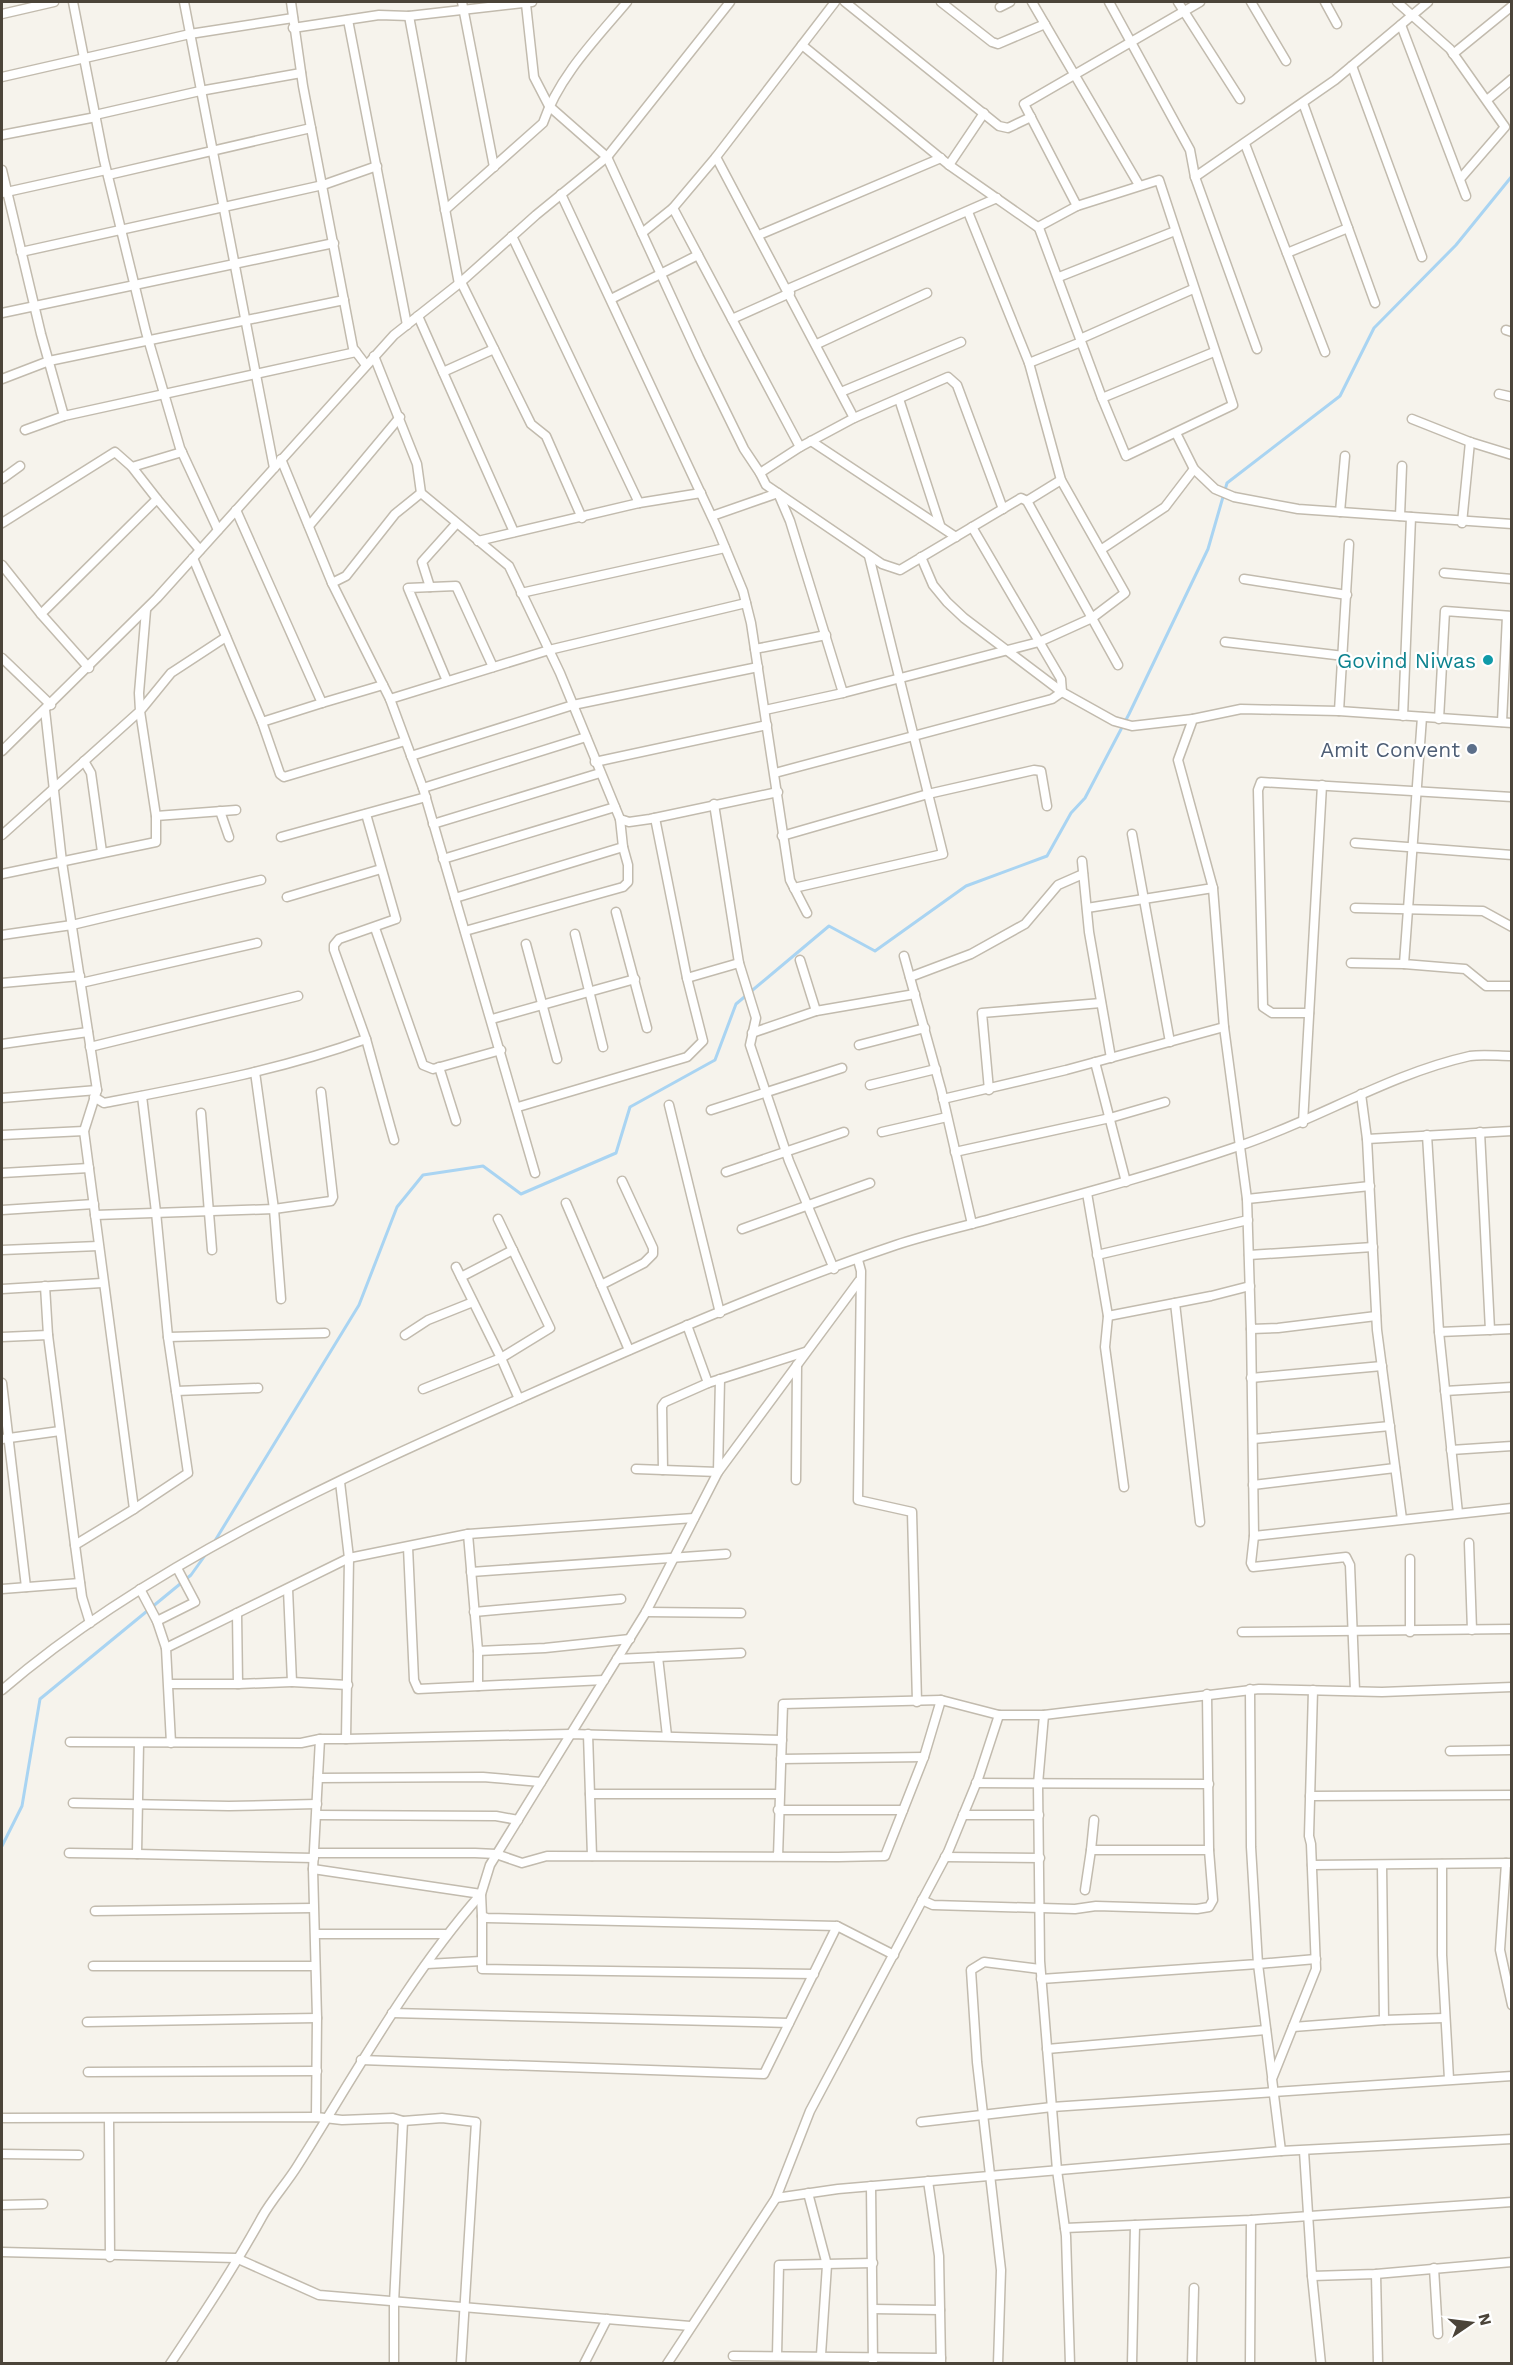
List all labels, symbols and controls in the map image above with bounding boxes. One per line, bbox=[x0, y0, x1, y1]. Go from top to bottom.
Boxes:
place label: Govind Niwas bbox=[1337, 648, 1476, 673]
marker: Govind Niwas bbox=[1481, 653, 1495, 667]
place label: Amit Convent bbox=[1320, 737, 1460, 762]
marker: Amit Convent bbox=[1465, 742, 1479, 756]
north arrow bbox=[1441, 2293, 1501, 2353]
text: N bbox=[1474, 2311, 1496, 2328]

